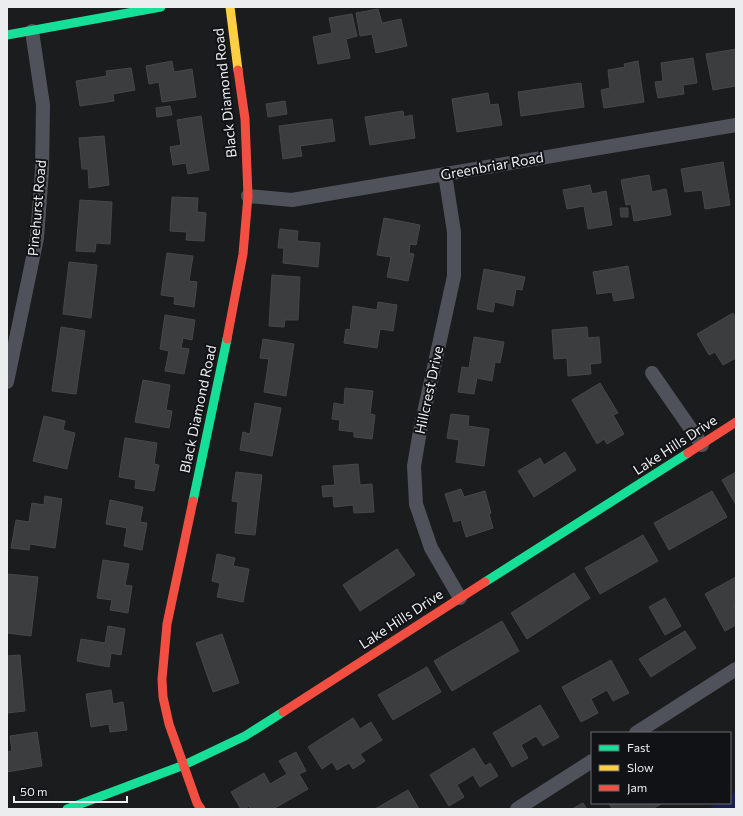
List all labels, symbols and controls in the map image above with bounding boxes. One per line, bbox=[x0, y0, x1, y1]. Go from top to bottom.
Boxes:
street label: Black Diamond Road bbox=[209, 27, 240, 159]
street label: Greenbriar Road bbox=[439, 148, 545, 183]
street label: Pinehurst Road bbox=[24, 159, 49, 257]
street label: Black Diamond Road bbox=[176, 343, 219, 474]
street label: Hillcrest Drive bbox=[411, 344, 446, 435]
street label: Lake Hills Drive bbox=[630, 411, 720, 478]
street label: Lake Hills Drive bbox=[356, 585, 446, 652]
legend bbox=[591, 732, 731, 804]
text: Fast bbox=[627, 740, 650, 754]
text: Slow bbox=[627, 760, 654, 774]
scale bar bbox=[14, 778, 127, 804]
text: Jam bbox=[627, 780, 647, 795]
text: 50 m bbox=[20, 784, 48, 798]

